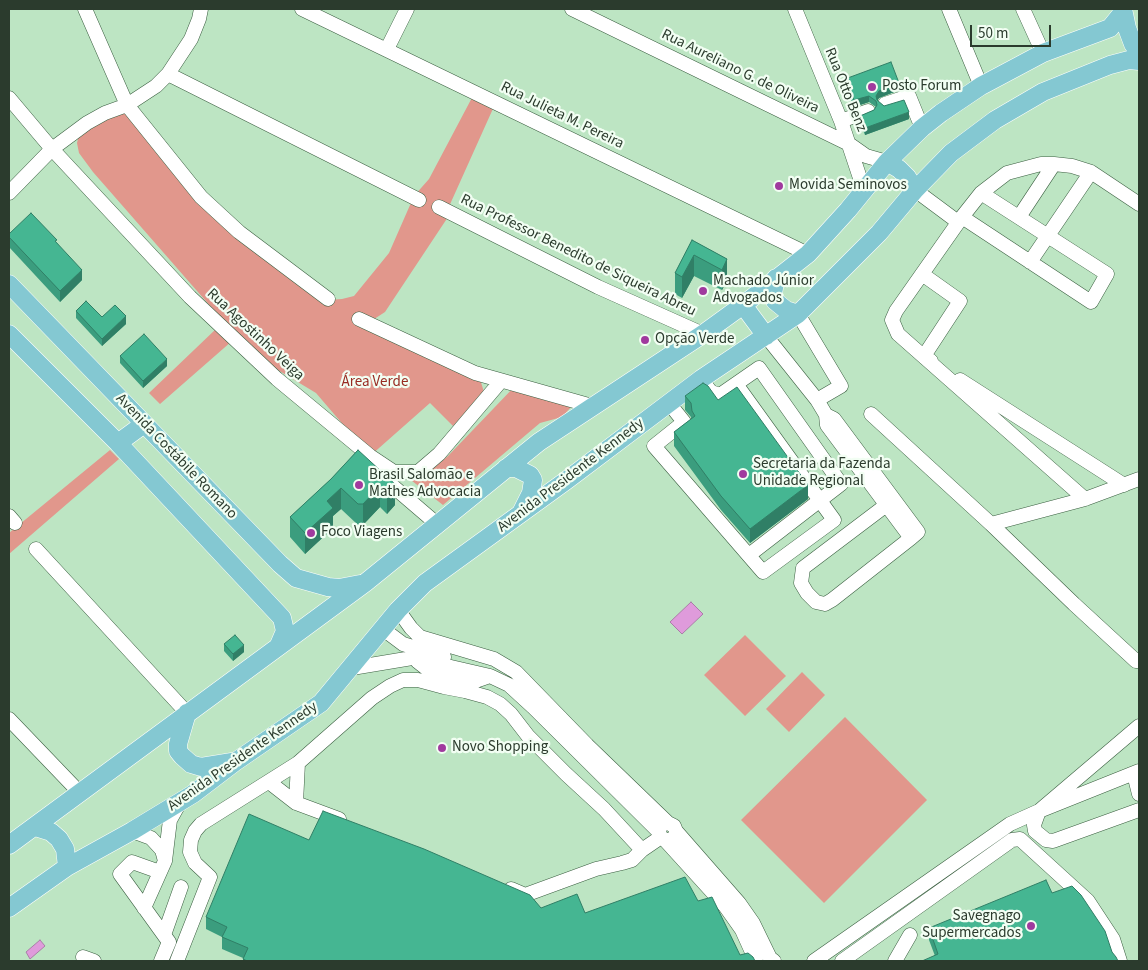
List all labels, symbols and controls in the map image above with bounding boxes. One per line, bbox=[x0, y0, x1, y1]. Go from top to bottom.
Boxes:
scale bar bbox=[973, 15, 1054, 47]
text: 50 m bbox=[978, 23, 1008, 44]
street label: Rua Aureliano G. de Oliveira bbox=[658, 26, 822, 118]
street label: Rua Otto Benz bbox=[820, 45, 870, 135]
street label: Rua Julieta M. Pereira bbox=[498, 78, 626, 154]
place label: Posto Forum bbox=[882, 78, 961, 96]
marker: Posto Forum bbox=[866, 81, 878, 93]
place label: Movida Seminovos bbox=[789, 177, 907, 195]
marker: Movida Seminovos bbox=[773, 180, 785, 192]
street label: Rua Professor Benedito de Siqueira Abreu bbox=[457, 191, 699, 321]
place label: Machado Júnior Advogados bbox=[713, 273, 814, 308]
street label: Rua Agostinho Veiga bbox=[203, 285, 307, 385]
marker: Machado Júnior Advogados bbox=[697, 285, 709, 297]
place label: Opção Verde bbox=[655, 331, 734, 349]
marker: Opção Verde bbox=[639, 334, 651, 346]
park label: Área Verde bbox=[342, 374, 408, 392]
street label: Avenida Costábile Romano bbox=[111, 391, 241, 523]
street label: Avenida Presidente Kennedy bbox=[494, 415, 648, 537]
place label: Secretaria da Fazenda Unidade Regional bbox=[753, 456, 891, 491]
place label: Brasil Salomão e Mathes Advocacia bbox=[369, 467, 481, 502]
marker: Secretaria da Fazenda Unidade Regional bbox=[737, 468, 749, 480]
marker: Brasil Salomão e Mathes Advocacia bbox=[353, 479, 365, 491]
place label: Foco Viagens bbox=[321, 524, 402, 542]
marker: Foco Viagens bbox=[305, 527, 317, 539]
street label: Avenida Presidente Kennedy bbox=[165, 698, 321, 816]
place label: Novo Shopping bbox=[452, 739, 548, 757]
marker: Novo Shopping bbox=[436, 742, 448, 754]
place label: Savegnago Supermercados bbox=[922, 908, 1021, 943]
marker: Savegnago Supermercados bbox=[1025, 920, 1037, 932]

